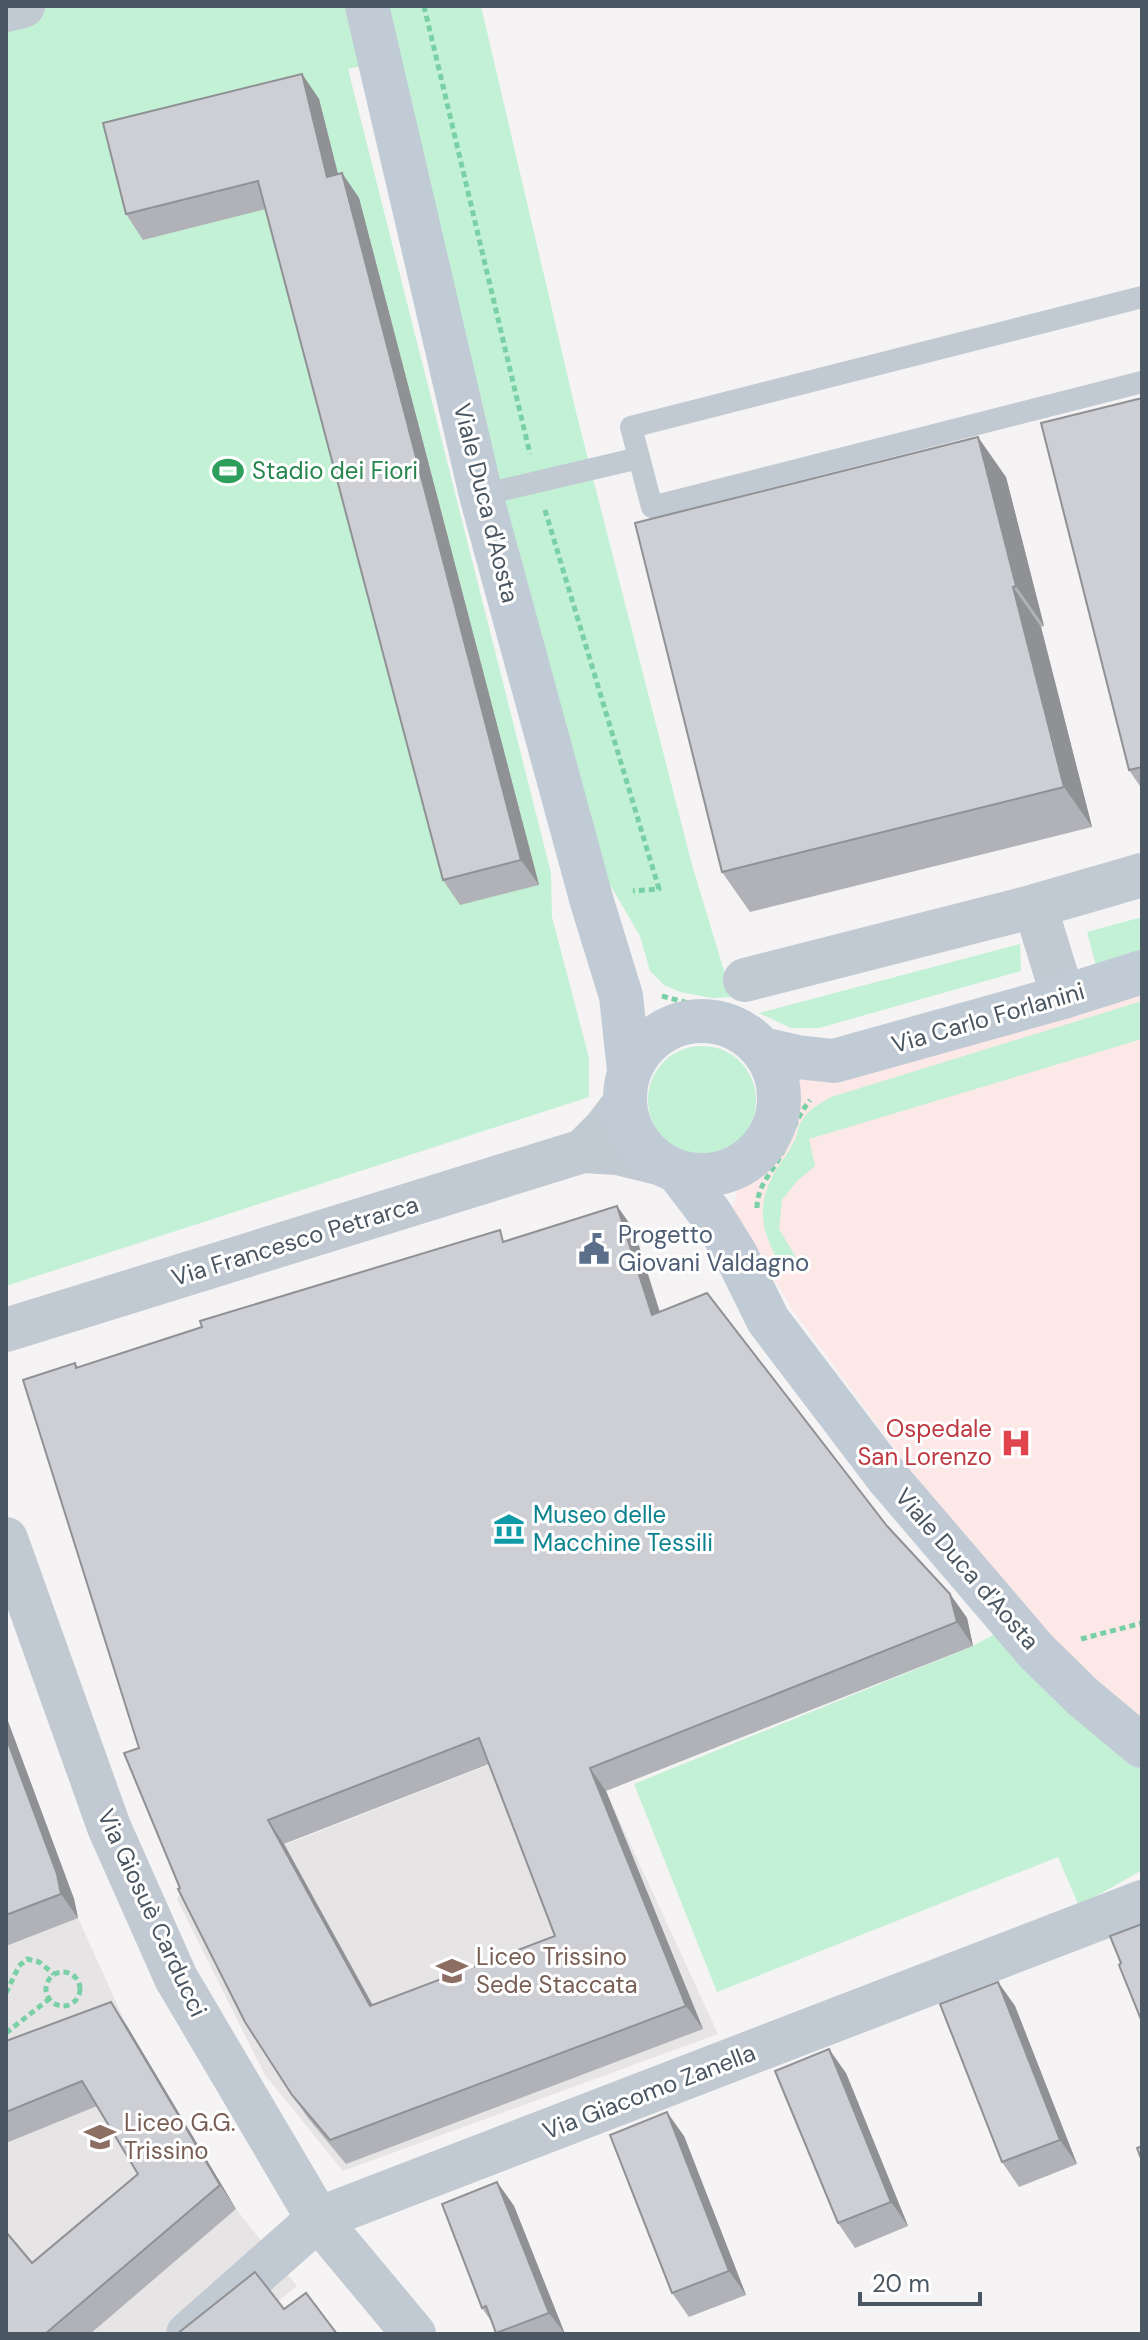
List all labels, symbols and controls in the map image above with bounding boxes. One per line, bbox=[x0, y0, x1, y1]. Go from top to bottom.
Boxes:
street label: Viale Duca d'Aosta bbox=[447, 400, 526, 606]
sports icon: Stadio dei Fiori bbox=[211, 454, 245, 488]
place label: Stadio dei Fiori bbox=[252, 455, 418, 486]
street label: Via Carlo Forlanini bbox=[888, 975, 1088, 1060]
street label: Via Francesco Petrarca bbox=[168, 1188, 422, 1293]
place label: Progetto Giovani Valdagno bbox=[618, 1219, 809, 1278]
public building icon: Progetto Giovani Valdagno bbox=[577, 1232, 611, 1266]
place label: Ospedale San Lorenzo bbox=[857, 1413, 992, 1472]
hospital icon: Ospedale San Lorenzo bbox=[999, 1426, 1033, 1460]
street label: Viale Duca d'Aosta bbox=[889, 1481, 1046, 1656]
place label: Museo delle Macchine Tessili bbox=[533, 1499, 713, 1558]
museum icon: Museo delle Macchine Tessili bbox=[492, 1512, 526, 1546]
street label: Via Giosuè Carducci bbox=[91, 1804, 214, 2022]
place label: Liceo Trissino Sede Staccata bbox=[476, 1941, 638, 2000]
school or university icon: Liceo Trissino Sede Staccata bbox=[435, 1954, 469, 1988]
street label: Via Giacomo Zanella bbox=[538, 2037, 760, 2146]
place label: Liceo G.G. Trissino bbox=[124, 2107, 236, 2166]
school or university icon: Liceo G.G. Trissino bbox=[83, 2120, 117, 2154]
scale bar bbox=[860, 2256, 980, 2306]
text: 20 m bbox=[872, 2268, 930, 2299]

